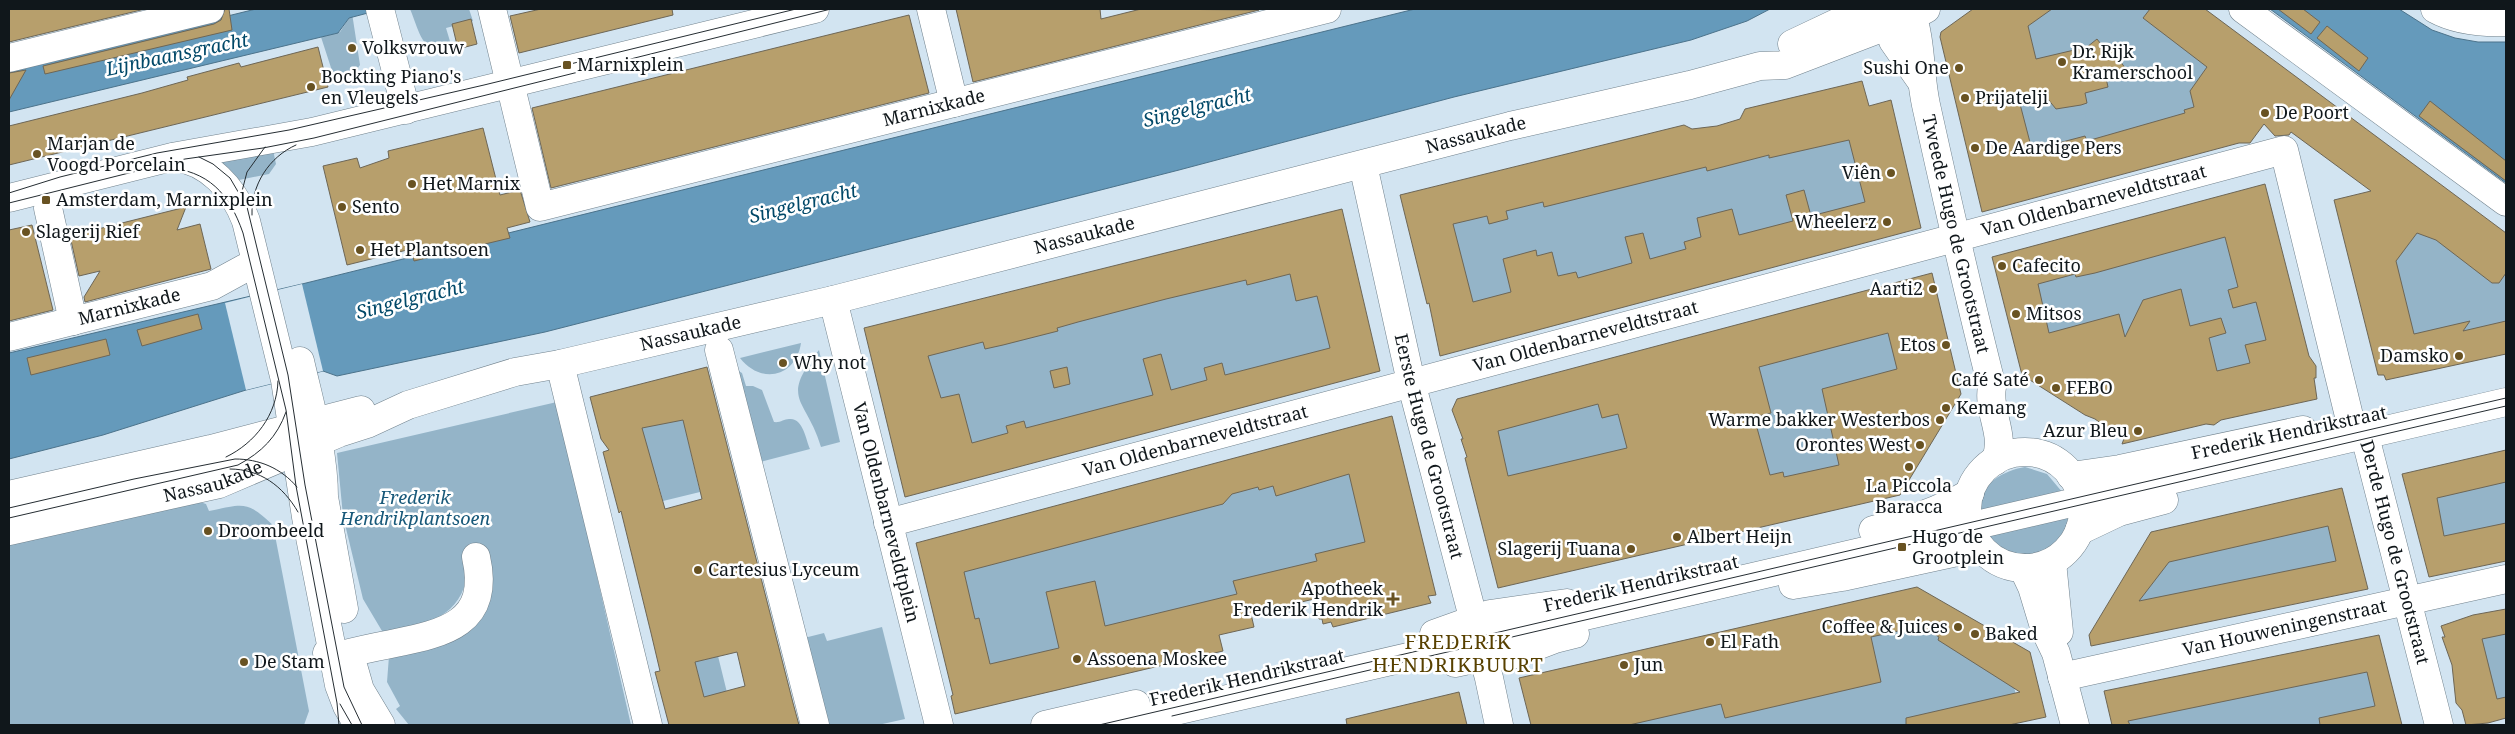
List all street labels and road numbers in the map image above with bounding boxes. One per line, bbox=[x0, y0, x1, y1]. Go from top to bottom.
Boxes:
street label: Marnixkade bbox=[880, 82, 987, 131]
street label: Nassaukade bbox=[1423, 110, 1528, 158]
street label: Tweede Hugo de Grootstraat bbox=[1917, 112, 1996, 356]
street label: Van Oldenbarneveldtstraat bbox=[1978, 158, 2209, 241]
street label: Nassaukade bbox=[1031, 210, 1137, 259]
street label: Marnixkade bbox=[75, 281, 183, 330]
street label: Van Oldenbarneveldtstraat bbox=[1470, 294, 1700, 377]
street label: Nassaukade bbox=[637, 309, 743, 356]
street label: Eerste Hugo de Grootstraat bbox=[1390, 331, 1470, 561]
street label: Van Oldenbarneveldtstraat bbox=[1080, 398, 1310, 481]
street label: Van Oldenbarneveldtplein bbox=[848, 399, 926, 625]
street label: Frederik Hendrikstraat bbox=[2189, 400, 2389, 464]
street label: Derde Hugo de Grootstraat bbox=[2355, 437, 2436, 667]
street label: Nassaukade bbox=[161, 454, 266, 507]
street label: Frederik Hendrikstraat bbox=[1541, 549, 1741, 617]
street label: Van Houweningenstraat bbox=[2180, 593, 2389, 661]
street label: Frederik Hendrikstraat bbox=[1147, 643, 1347, 711]

